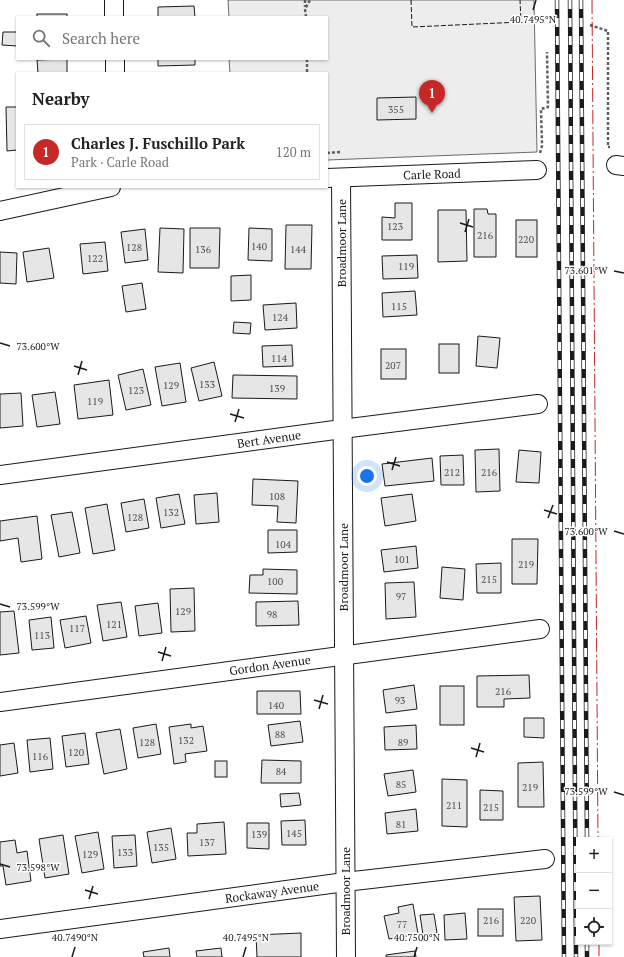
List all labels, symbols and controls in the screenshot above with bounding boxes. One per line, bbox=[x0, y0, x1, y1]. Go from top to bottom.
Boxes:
text: 40.7495°N bbox=[510, 13, 557, 26]
search box bbox=[16, 16, 328, 60]
icon: search bbox=[30, 27, 52, 49]
text: Search here bbox=[62, 28, 140, 48]
pin: 1 bbox=[419, 80, 445, 113]
text: Nearby bbox=[32, 87, 90, 110]
house number: 355 bbox=[388, 103, 404, 116]
text: Charles J. Fuschillo Park bbox=[71, 133, 245, 153]
text: 1 bbox=[42, 143, 50, 161]
text: 120 m bbox=[276, 143, 311, 161]
text: Park · Carle Road bbox=[71, 153, 169, 171]
street label: Carle Road bbox=[403, 165, 461, 183]
street label: Broadmoor Lane bbox=[334, 199, 349, 287]
house number: 123 bbox=[387, 220, 403, 233]
house number: 216 bbox=[477, 229, 494, 242]
house number: 220 bbox=[518, 233, 534, 246]
house number: 140 bbox=[251, 240, 267, 253]
house number: 128 bbox=[126, 241, 142, 254]
house number: 136 bbox=[195, 243, 212, 256]
house number: 144 bbox=[290, 243, 307, 256]
house number: 122 bbox=[87, 252, 103, 265]
house number: 119 bbox=[398, 260, 414, 273]
text: 73.601°W bbox=[564, 264, 608, 277]
house number: 115 bbox=[391, 300, 407, 313]
house number: 124 bbox=[272, 311, 289, 324]
text: 73.600°W bbox=[16, 340, 60, 353]
house number: 114 bbox=[271, 352, 288, 365]
house number: 207 bbox=[385, 359, 401, 372]
house number: 133 bbox=[199, 378, 215, 391]
house number: 129 bbox=[163, 379, 179, 392]
house number: 139 bbox=[269, 382, 285, 395]
house number: 123 bbox=[128, 384, 144, 397]
house number: 119 bbox=[87, 395, 103, 408]
street label: Bert Avenue bbox=[236, 427, 302, 451]
your location bbox=[357, 466, 377, 486]
house number: 212 bbox=[444, 466, 460, 479]
house number: 216 bbox=[481, 466, 498, 479]
house number: 108 bbox=[269, 490, 285, 503]
house number: 132 bbox=[163, 506, 179, 519]
house number: 128 bbox=[127, 511, 143, 524]
street label: Broadmoor Lane bbox=[336, 523, 351, 611]
text: 73.600°W bbox=[564, 525, 608, 538]
house number: 104 bbox=[275, 538, 292, 551]
house number: 101 bbox=[394, 553, 410, 566]
house number: 219 bbox=[518, 558, 534, 571]
house number: 215 bbox=[481, 573, 497, 586]
house number: 100 bbox=[267, 575, 283, 588]
house number: 97 bbox=[396, 590, 406, 603]
text: 73.599°W bbox=[16, 600, 60, 613]
house number: 129 bbox=[175, 605, 191, 618]
house number: 98 bbox=[267, 608, 277, 621]
house number: 121 bbox=[106, 618, 122, 631]
house number: 117 bbox=[69, 622, 85, 635]
house number: 113 bbox=[34, 629, 50, 642]
street label: Gordon Avenue bbox=[228, 652, 312, 678]
house number: 216 bbox=[495, 685, 512, 698]
house number: 93 bbox=[395, 694, 405, 707]
house number: 140 bbox=[268, 699, 284, 712]
house number: 88 bbox=[275, 728, 285, 741]
house number: 132 bbox=[178, 734, 194, 747]
house number: 128 bbox=[139, 736, 155, 749]
house number: 89 bbox=[398, 736, 408, 749]
house number: 120 bbox=[68, 746, 84, 759]
house number: 116 bbox=[32, 750, 49, 763]
house number: 84 bbox=[276, 765, 287, 778]
house number: 85 bbox=[396, 778, 406, 791]
house number: 219 bbox=[522, 781, 538, 794]
text: 73.599°W bbox=[564, 785, 608, 798]
house number: 211 bbox=[446, 799, 462, 812]
house number: 215 bbox=[483, 801, 499, 814]
house number: 81 bbox=[396, 818, 406, 831]
house number: 145 bbox=[286, 827, 302, 840]
house number: 139 bbox=[251, 828, 267, 841]
house number: 137 bbox=[199, 836, 215, 849]
map controls bbox=[576, 837, 612, 945]
button: + bbox=[576, 837, 612, 873]
house number: 135 bbox=[153, 841, 169, 854]
house number: 133 bbox=[117, 846, 133, 859]
street label: Broadmoor Lane bbox=[338, 847, 353, 935]
house number: 129 bbox=[82, 848, 98, 861]
text: 73.598°W bbox=[16, 861, 60, 874]
button: − bbox=[576, 873, 612, 909]
street label: Rockaway Avenue bbox=[224, 878, 320, 906]
button: locate bbox=[576, 909, 612, 945]
house number: 216 bbox=[483, 914, 500, 927]
house number: 220 bbox=[520, 914, 536, 927]
house number: 77 bbox=[397, 918, 407, 931]
text: 40.7490°N bbox=[52, 931, 99, 944]
text: 40.7495°N bbox=[223, 931, 270, 944]
text: 40.7500°N bbox=[394, 931, 441, 944]

